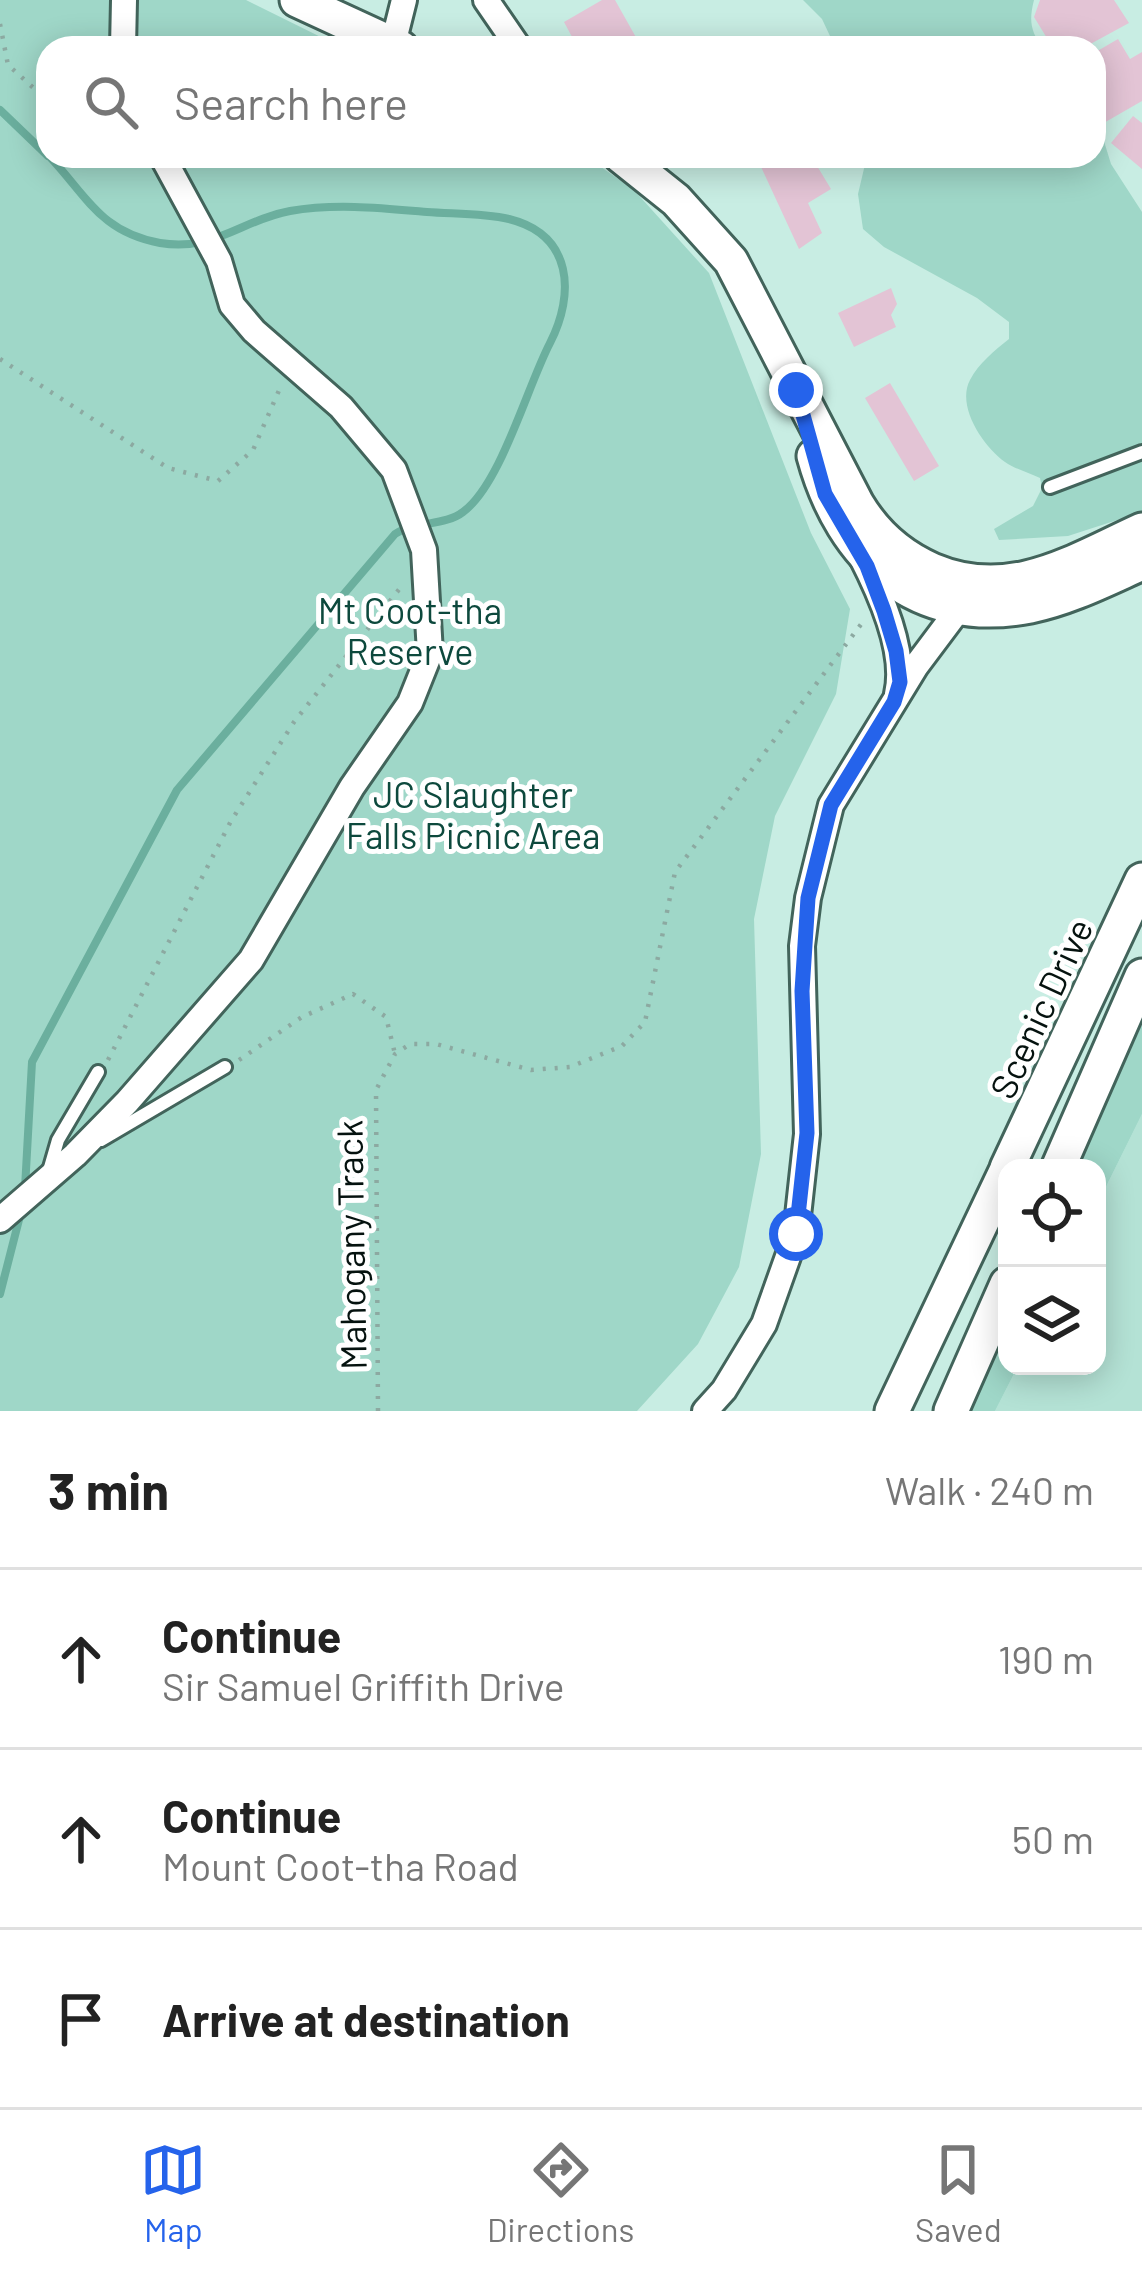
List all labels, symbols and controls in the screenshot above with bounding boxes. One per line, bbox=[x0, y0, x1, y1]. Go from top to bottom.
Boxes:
search box bbox=[36, 36, 1106, 168]
icon: search bbox=[78, 69, 144, 135]
text: Search here bbox=[174, 75, 408, 129]
route end bbox=[769, 363, 823, 417]
park label: Mt Coot-tha Reserve bbox=[318, 588, 502, 672]
park label: JC Slaughter Falls Picnic Area bbox=[346, 772, 600, 856]
street label: Scenic Drive bbox=[980, 911, 1100, 1105]
street label: Mahogany Track bbox=[326, 1120, 374, 1370]
map controls bbox=[998, 1159, 1106, 1375]
button: locate bbox=[998, 1159, 1106, 1267]
route start bbox=[769, 1207, 823, 1261]
button: layers bbox=[998, 1267, 1106, 1375]
text: 3 min bbox=[48, 1459, 169, 1520]
text: Walk · 240 m bbox=[885, 1466, 1094, 1513]
text: Continue bbox=[162, 1608, 341, 1662]
icon: ahead bbox=[48, 1626, 114, 1692]
text: 190 m bbox=[998, 1635, 1094, 1682]
text: Sir Samuel Griffith Drive bbox=[162, 1662, 565, 1709]
text: Continue bbox=[162, 1788, 341, 1842]
icon: ahead bbox=[48, 1806, 114, 1872]
text: 50 m bbox=[1012, 1815, 1094, 1862]
text: Mount Coot-tha Road bbox=[162, 1842, 519, 1889]
icon: arrive bbox=[48, 1986, 114, 2052]
text: Arrive at destination bbox=[162, 1992, 570, 2046]
tab: Map bbox=[140, 2137, 206, 2249]
tab: Directions bbox=[487, 2137, 634, 2249]
tab: Saved bbox=[915, 2137, 1002, 2249]

